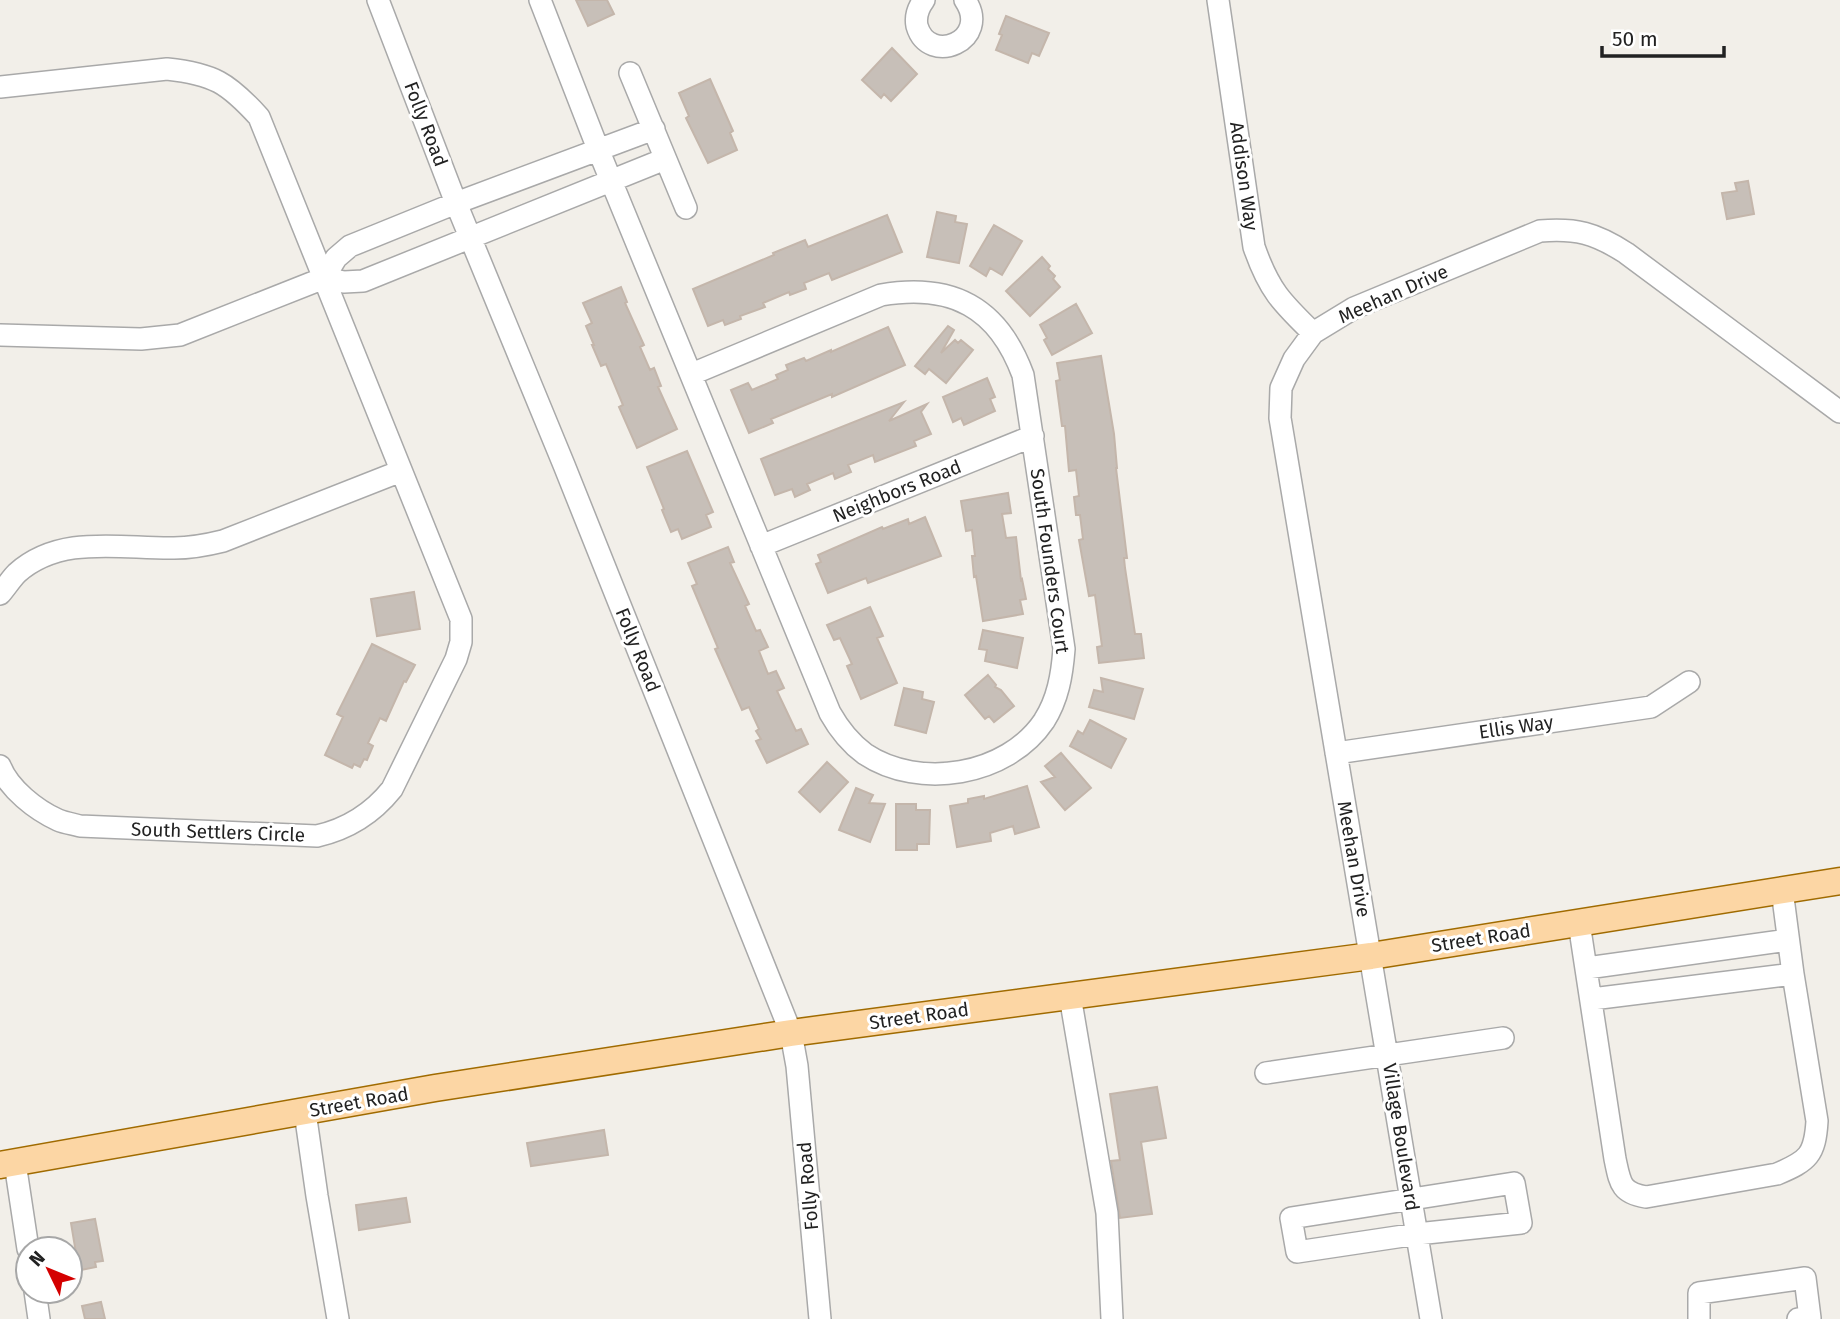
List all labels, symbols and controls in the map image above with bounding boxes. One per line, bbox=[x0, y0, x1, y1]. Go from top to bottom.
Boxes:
scale bar bbox=[1602, 14, 1724, 58]
text: 50 m bbox=[1612, 26, 1658, 52]
street label: Folly Road bbox=[399, 78, 453, 170]
street label: Addison Way bbox=[1225, 120, 1263, 233]
street label: Meehan Drive bbox=[1335, 260, 1451, 328]
street label: Neighbors Road bbox=[829, 455, 965, 527]
street label: South Founders Court bbox=[1026, 467, 1074, 655]
street label: Folly Road bbox=[611, 604, 665, 696]
street label: Ellis Way bbox=[1477, 710, 1555, 744]
street label: Meehan Drive bbox=[1332, 799, 1376, 919]
street label: South Settlers Circle bbox=[131, 817, 305, 847]
street label: Street Road bbox=[1430, 919, 1532, 957]
street label: Street Road bbox=[868, 998, 970, 1034]
street label: Village Boulevard bbox=[1378, 1062, 1424, 1212]
street label: Street Road bbox=[308, 1082, 410, 1122]
street label: Folly Road bbox=[793, 1141, 823, 1231]
north arrow bbox=[14, 1235, 84, 1305]
text: N bbox=[24, 1246, 50, 1271]

